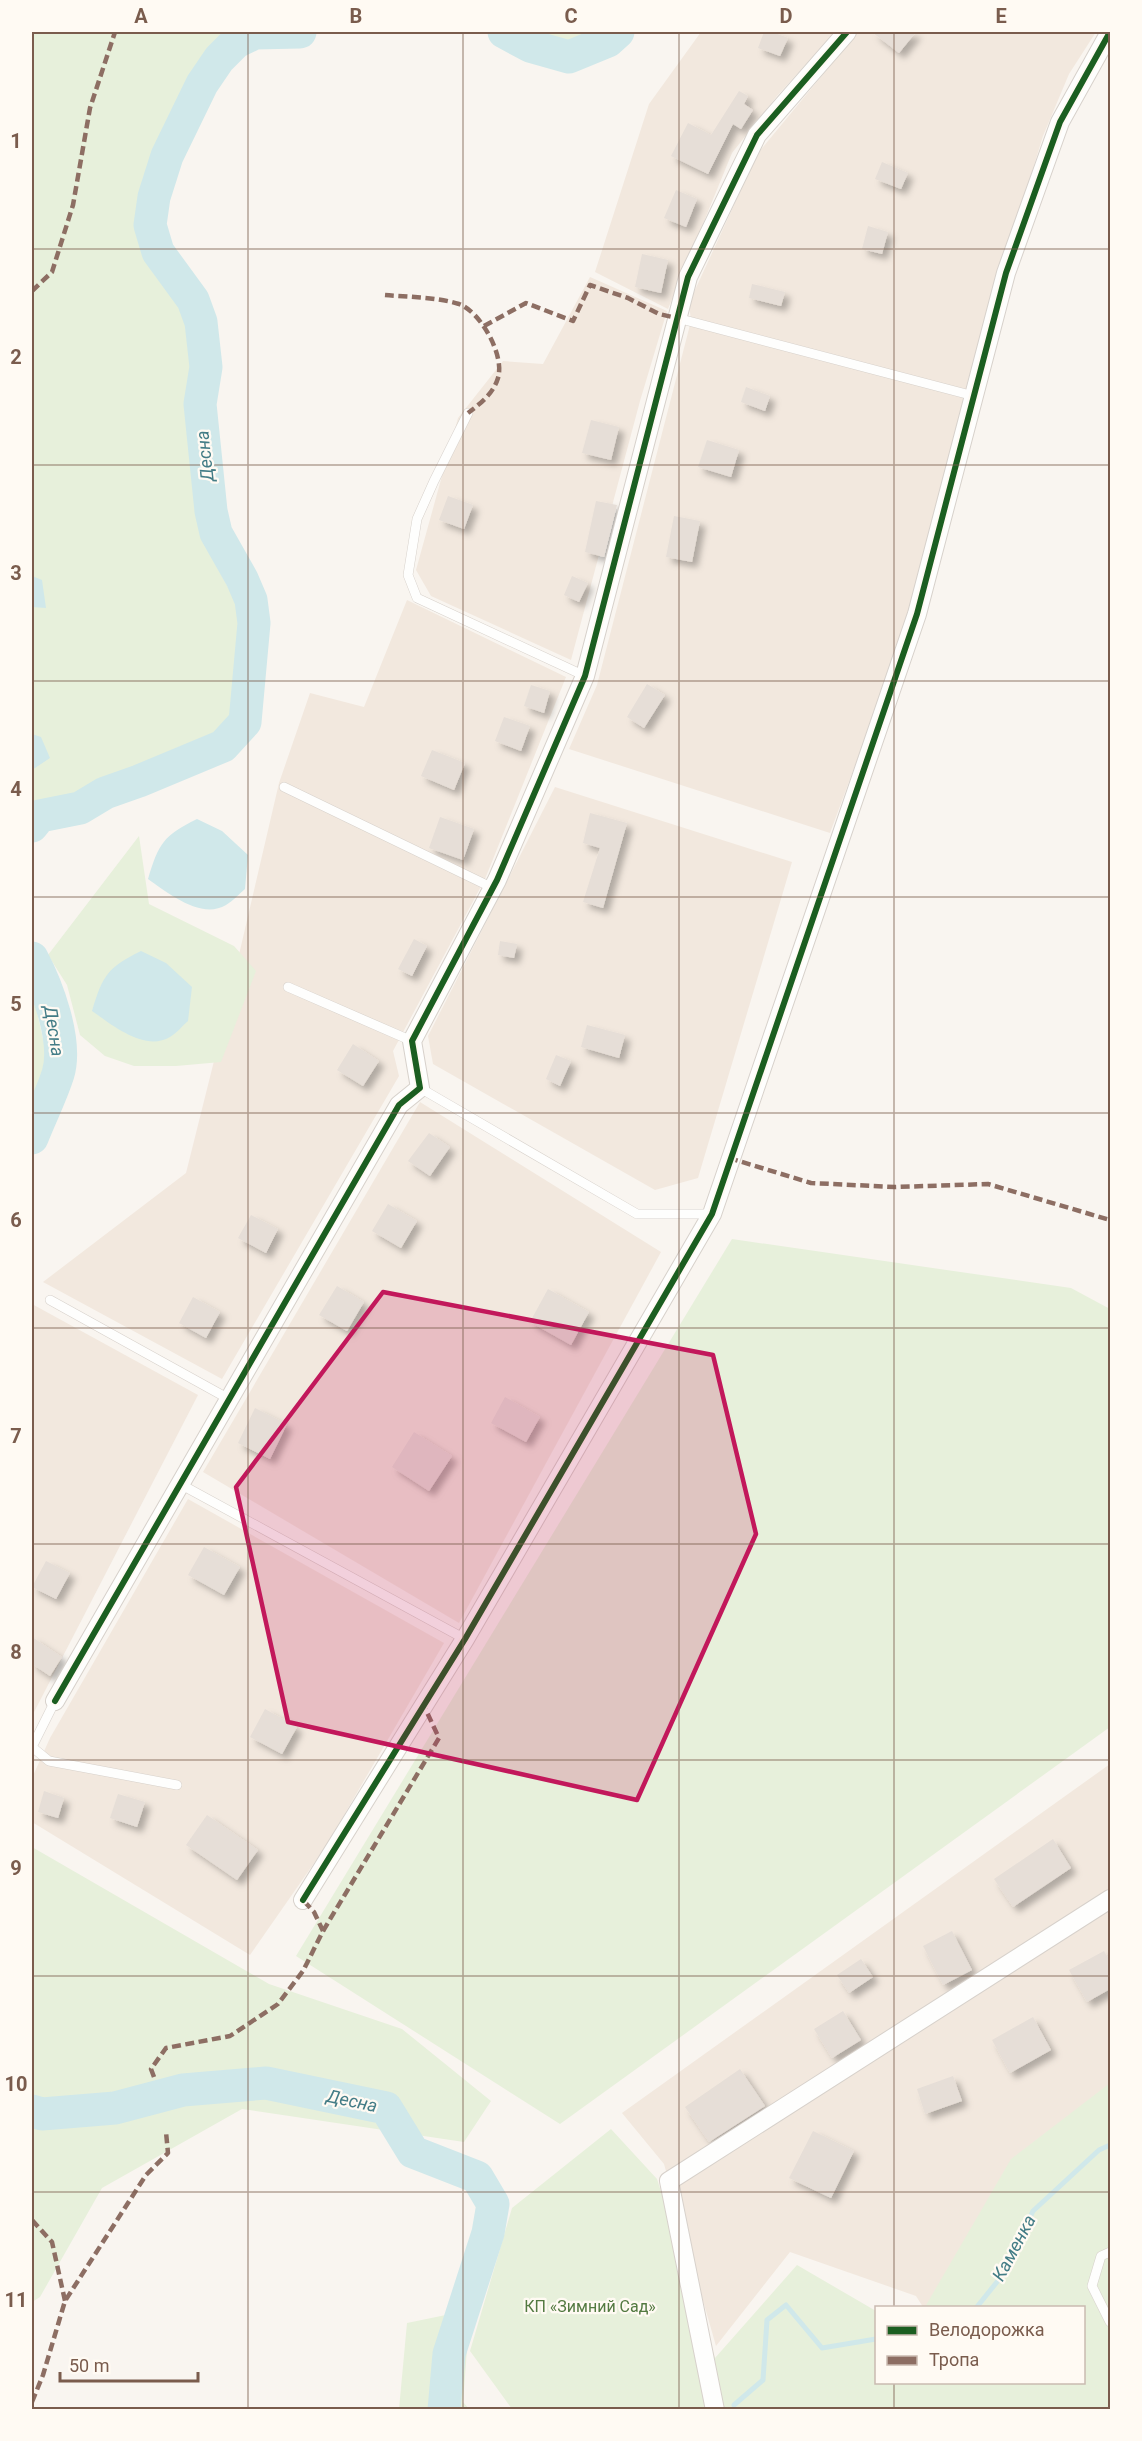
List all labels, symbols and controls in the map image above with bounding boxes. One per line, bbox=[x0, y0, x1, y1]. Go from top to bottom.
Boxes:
text: A bbox=[134, 4, 148, 28]
text: B bbox=[350, 4, 362, 28]
text: C bbox=[564, 4, 578, 28]
text: D bbox=[780, 4, 793, 28]
text: E bbox=[995, 4, 1007, 28]
text: 1 bbox=[10, 129, 22, 153]
text: 2 bbox=[10, 345, 22, 369]
water label: Десна bbox=[191, 430, 218, 485]
text: 3 bbox=[10, 561, 22, 585]
text: 4 bbox=[10, 777, 22, 801]
text: 5 bbox=[10, 992, 22, 1016]
water label: Десна bbox=[40, 1002, 69, 1058]
text: 6 bbox=[10, 1208, 22, 1232]
text: 7 bbox=[10, 1424, 22, 1448]
text: 8 bbox=[10, 1640, 22, 1664]
text: 9 bbox=[10, 1856, 22, 1880]
text: 10 bbox=[5, 2072, 27, 2096]
water label: Десна bbox=[323, 2085, 379, 2116]
water label: Каменка bbox=[987, 2211, 1040, 2284]
text: 11 bbox=[5, 2288, 27, 2312]
park label: КП «Зимний Сад» bbox=[524, 2297, 656, 2316]
legend bbox=[875, 2306, 1085, 2384]
text: Велодорожка bbox=[929, 2319, 1044, 2340]
scale bar bbox=[60, 2345, 198, 2383]
text: Тропа bbox=[929, 2349, 979, 2370]
text: 50 m bbox=[69, 2355, 109, 2376]

